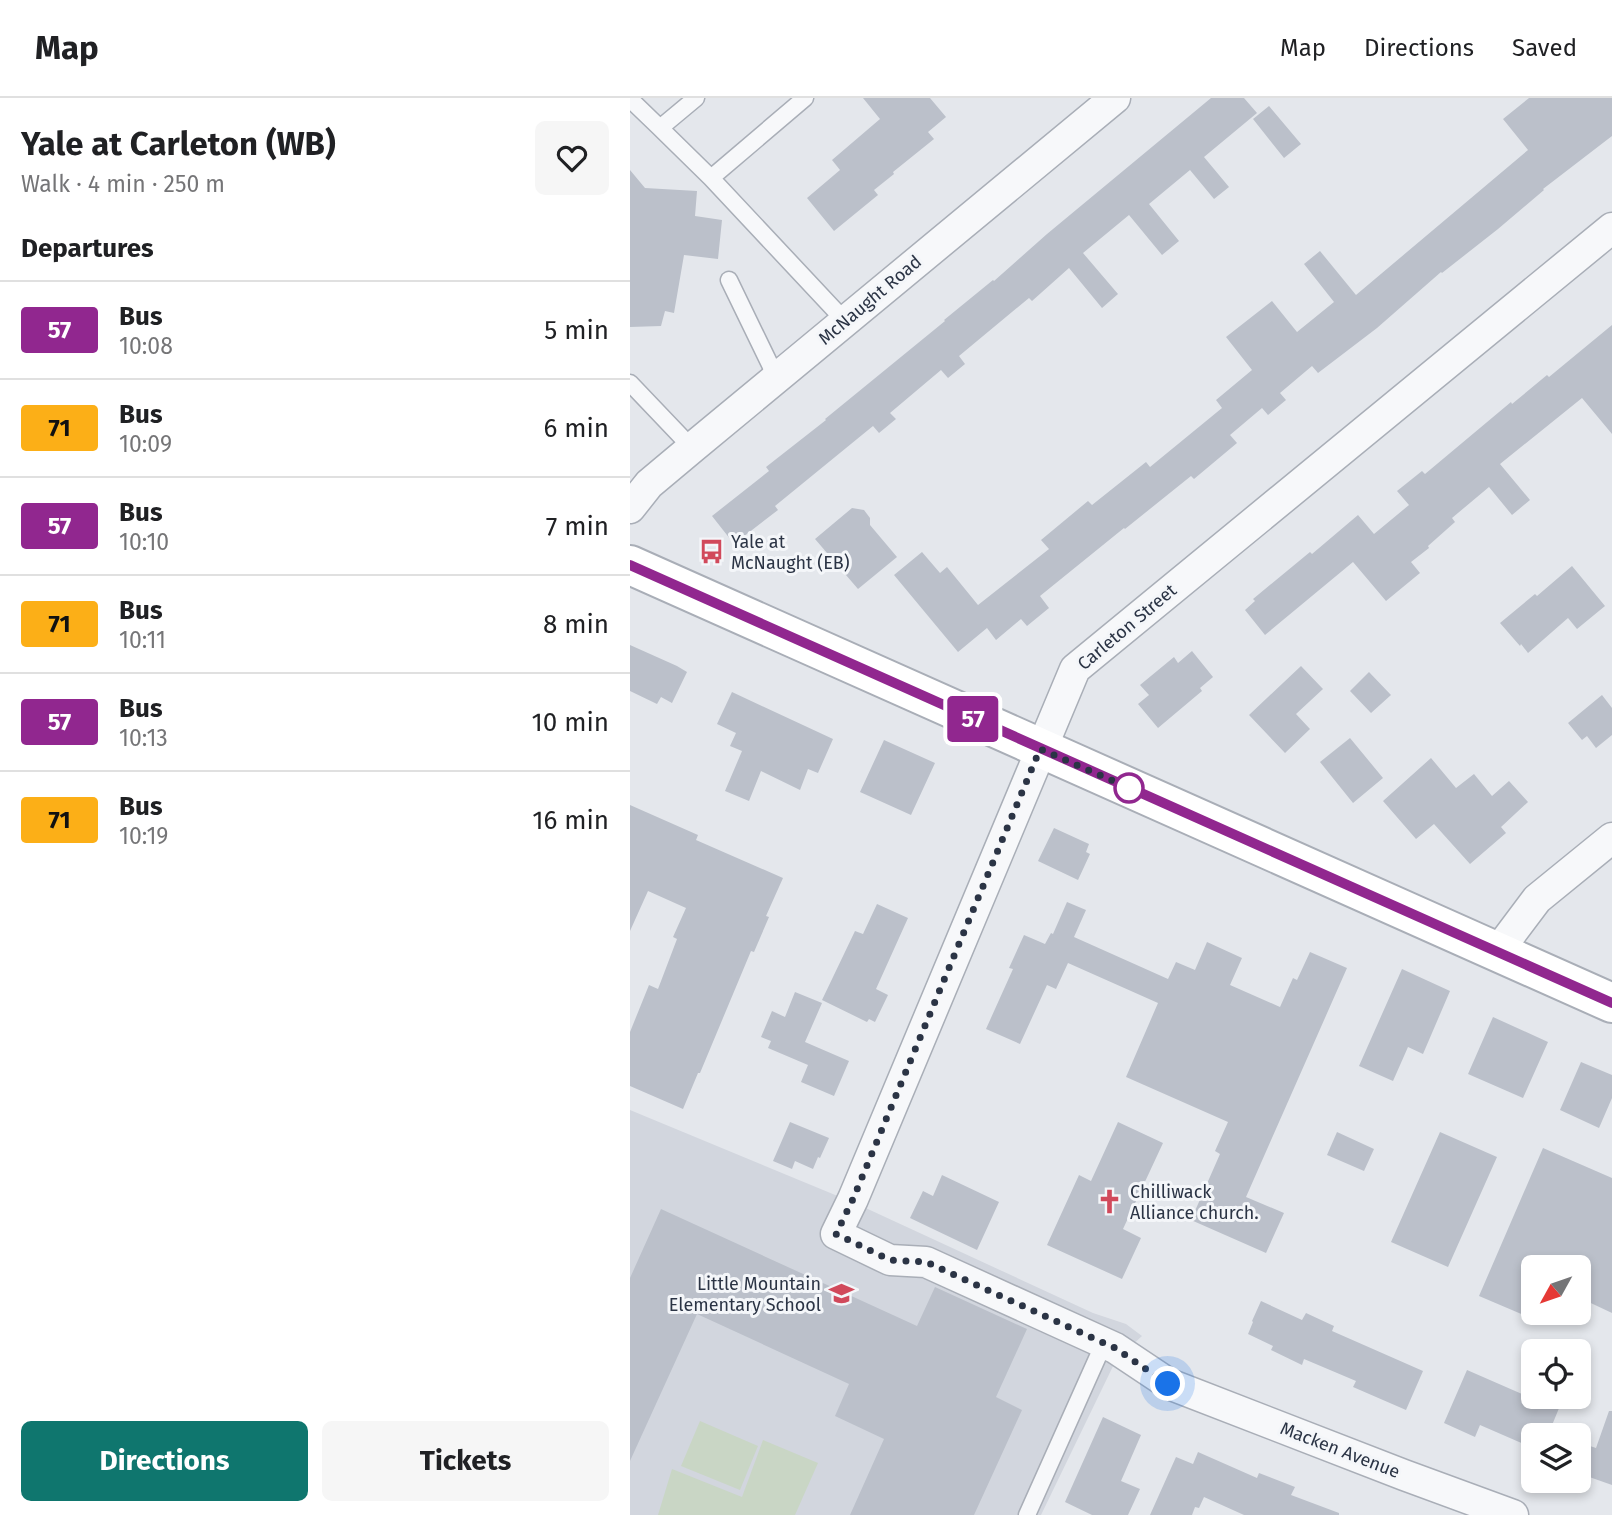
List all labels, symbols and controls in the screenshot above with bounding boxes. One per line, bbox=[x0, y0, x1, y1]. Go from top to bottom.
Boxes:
text: Map bbox=[35, 28, 99, 68]
text: Map bbox=[1280, 34, 1326, 62]
text: Directions bbox=[1364, 34, 1474, 62]
text: Saved bbox=[1512, 34, 1577, 62]
button: heart bbox=[535, 121, 609, 195]
text: Yale at Carleton (WB) bbox=[21, 124, 336, 164]
text: Walk · 4 min · 250 m bbox=[21, 170, 225, 198]
text: Departures bbox=[21, 233, 154, 264]
street label: McNaught Road bbox=[814, 250, 926, 350]
text: Bus bbox=[119, 301, 162, 332]
text: 5 min bbox=[544, 315, 609, 346]
text: 57 bbox=[48, 316, 71, 344]
text: 10:08 bbox=[119, 332, 173, 360]
text: Bus bbox=[119, 399, 162, 430]
text: 6 min bbox=[543, 413, 609, 444]
text: 71 bbox=[48, 414, 71, 442]
text: 10:09 bbox=[119, 430, 172, 458]
text: Bus bbox=[119, 497, 162, 528]
text: 7 min bbox=[546, 511, 609, 542]
text: 57 bbox=[48, 512, 71, 540]
text: 10:10 bbox=[119, 528, 169, 556]
place label: Yale at McNaught (EB) bbox=[731, 531, 850, 574]
bus stop icon: Yale at McNaught (EB) bbox=[697, 538, 725, 566]
street label: Carleton Street bbox=[1073, 579, 1181, 675]
text: Bus bbox=[119, 595, 162, 626]
text: 8 min bbox=[543, 609, 609, 640]
text: 71 bbox=[48, 610, 71, 638]
text: 10:11 bbox=[119, 626, 166, 654]
text: Bus bbox=[119, 693, 162, 724]
line badge: 57 bbox=[942, 696, 1004, 742]
text: 57 bbox=[961, 705, 985, 733]
text: 10 min bbox=[531, 707, 609, 738]
text: 57 bbox=[48, 708, 71, 736]
text: 10:13 bbox=[119, 724, 168, 752]
unlabelled marker bbox=[1114, 773, 1144, 803]
text: Bus bbox=[119, 791, 162, 822]
text: 16 min bbox=[532, 805, 609, 836]
text: 71 bbox=[48, 806, 71, 834]
text: 10:19 bbox=[119, 822, 168, 850]
place label: Chilliwack Alliance church. bbox=[1130, 1181, 1259, 1224]
church icon: Chilliwack Alliance church. bbox=[1096, 1188, 1124, 1216]
north arrow bbox=[1521, 1255, 1591, 1325]
map controls bbox=[1521, 1255, 1591, 1493]
place label: Little Mountain Elementary School bbox=[669, 1273, 821, 1316]
school or university icon: Little Mountain Elementary School bbox=[827, 1280, 855, 1308]
button: locate bbox=[1521, 1339, 1591, 1409]
your location bbox=[1150, 1366, 1185, 1401]
street label: Macken Avenue bbox=[1277, 1417, 1403, 1483]
button: Directions bbox=[21, 1421, 308, 1501]
button: Tickets bbox=[322, 1421, 609, 1501]
button: layers bbox=[1521, 1423, 1591, 1493]

